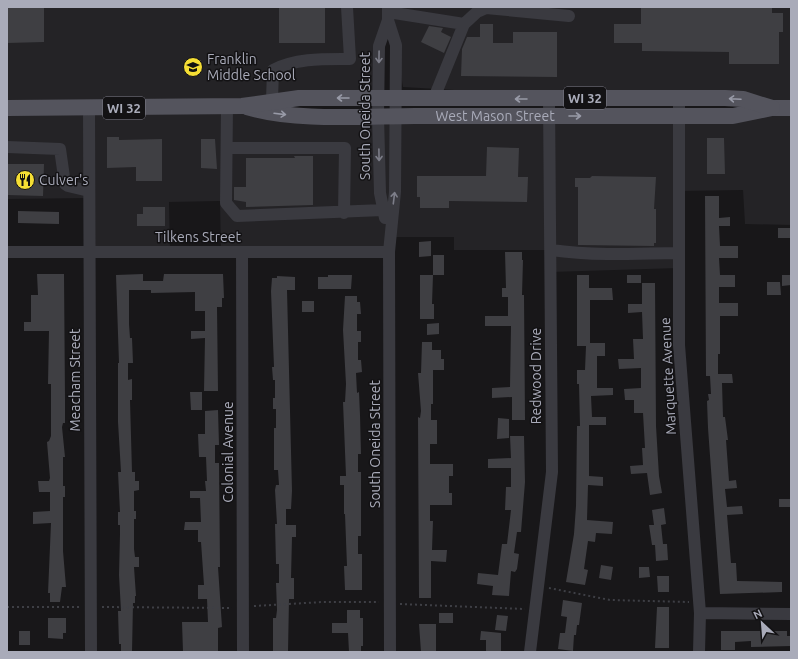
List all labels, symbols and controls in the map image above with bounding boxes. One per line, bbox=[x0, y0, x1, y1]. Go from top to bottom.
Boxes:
one-way arrow bbox=[375, 50, 383, 63]
place label: Franklin Middle School bbox=[207, 51, 296, 83]
street label: South Oneida Street bbox=[357, 52, 373, 180]
school or university icon: Franklin Middle School bbox=[182, 56, 204, 78]
road number: WI 32 bbox=[564, 87, 606, 109]
one-way arrow bbox=[337, 94, 350, 102]
one-way arrow bbox=[515, 95, 528, 103]
one-way arrow bbox=[729, 95, 742, 102]
road number: WI 32 bbox=[103, 97, 145, 119]
street label: West Mason Street bbox=[435, 108, 555, 124]
one-way arrow bbox=[273, 110, 286, 118]
one-way arrow bbox=[568, 112, 581, 120]
one-way arrow bbox=[375, 148, 383, 161]
restaurant icon: Culver's bbox=[14, 169, 36, 191]
place label: Culver's bbox=[39, 172, 88, 188]
one-way arrow bbox=[390, 192, 398, 205]
street label: Tilkens Street bbox=[155, 229, 242, 245]
street label: Marquette Avenue bbox=[657, 317, 679, 435]
street label: Meacham Street bbox=[67, 328, 83, 432]
street label: Redwood Drive bbox=[528, 328, 544, 424]
street label: South Oneida Street bbox=[367, 380, 383, 508]
street label: Colonial Avenue bbox=[220, 401, 236, 503]
north arrow bbox=[742, 603, 782, 643]
text: N bbox=[751, 607, 764, 621]

